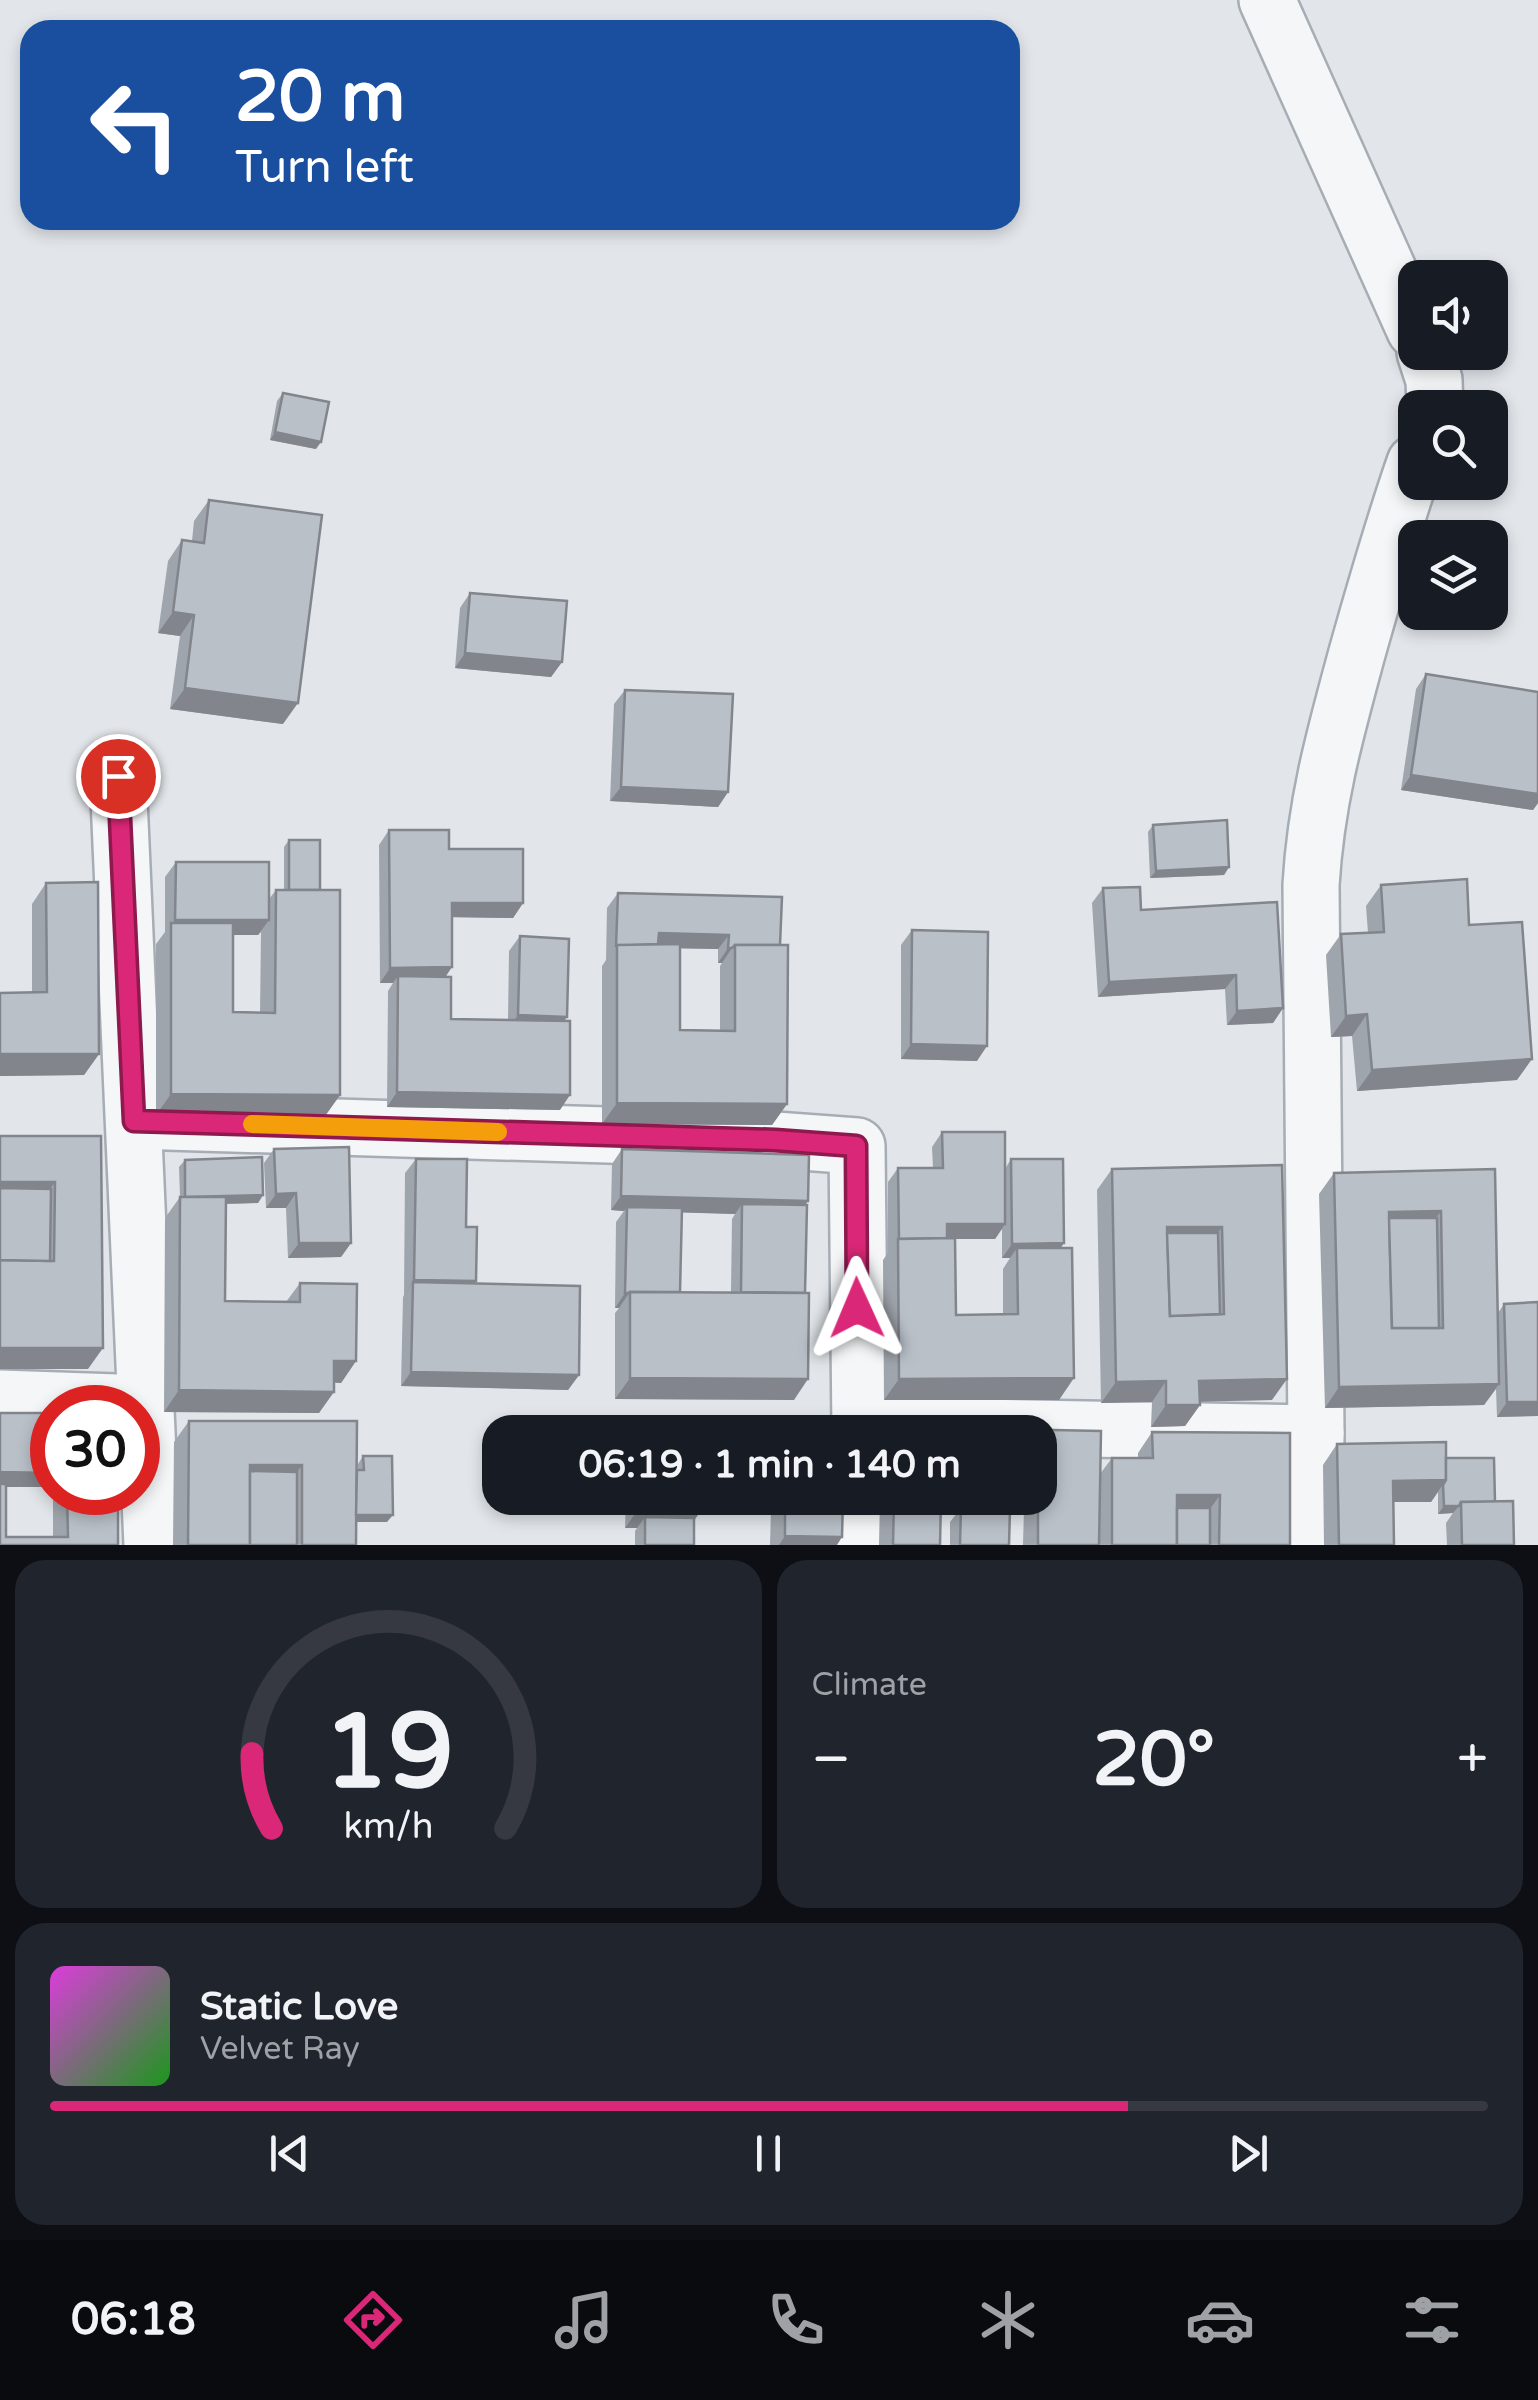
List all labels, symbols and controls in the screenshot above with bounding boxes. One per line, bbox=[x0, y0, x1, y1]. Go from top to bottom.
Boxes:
text: 20 m bbox=[235, 56, 405, 140]
icon: left bbox=[70, 60, 200, 190]
text: Turn left bbox=[235, 141, 414, 195]
map controls bbox=[1398, 260, 1508, 630]
button: sound bbox=[1398, 260, 1508, 370]
button: search bbox=[1398, 390, 1508, 500]
button: layers bbox=[1398, 520, 1508, 630]
pin bbox=[76, 734, 161, 819]
icon: arrive bbox=[91, 749, 146, 804]
position arrow bbox=[805, 1256, 909, 1360]
speed limit sign: 30 bbox=[30, 1385, 160, 1515]
text: 06:19 · 1 min · 140 m bbox=[578, 1442, 961, 1488]
text: Climate bbox=[812, 1666, 927, 1704]
text: 19 bbox=[323, 1691, 454, 1816]
text: 20° bbox=[1093, 1715, 1215, 1805]
text: − bbox=[812, 1727, 851, 1793]
text: + bbox=[1457, 1727, 1488, 1793]
text: km/h bbox=[343, 1805, 433, 1848]
text: Static Love bbox=[200, 1984, 398, 2030]
text: Velvet Ray bbox=[200, 2030, 360, 2068]
icon: previous bbox=[262, 2126, 317, 2181]
icon: pause bbox=[741, 2126, 796, 2181]
icon: next bbox=[1221, 2126, 1276, 2181]
icon: directions bbox=[338, 2285, 408, 2355]
icon: music bbox=[549, 2285, 619, 2355]
icon: phone bbox=[761, 2285, 831, 2355]
icon: climate bbox=[973, 2285, 1043, 2355]
icon: car bbox=[1185, 2285, 1255, 2355]
icon: filters bbox=[1397, 2285, 1467, 2355]
text: 06:18 bbox=[71, 2293, 196, 2347]

